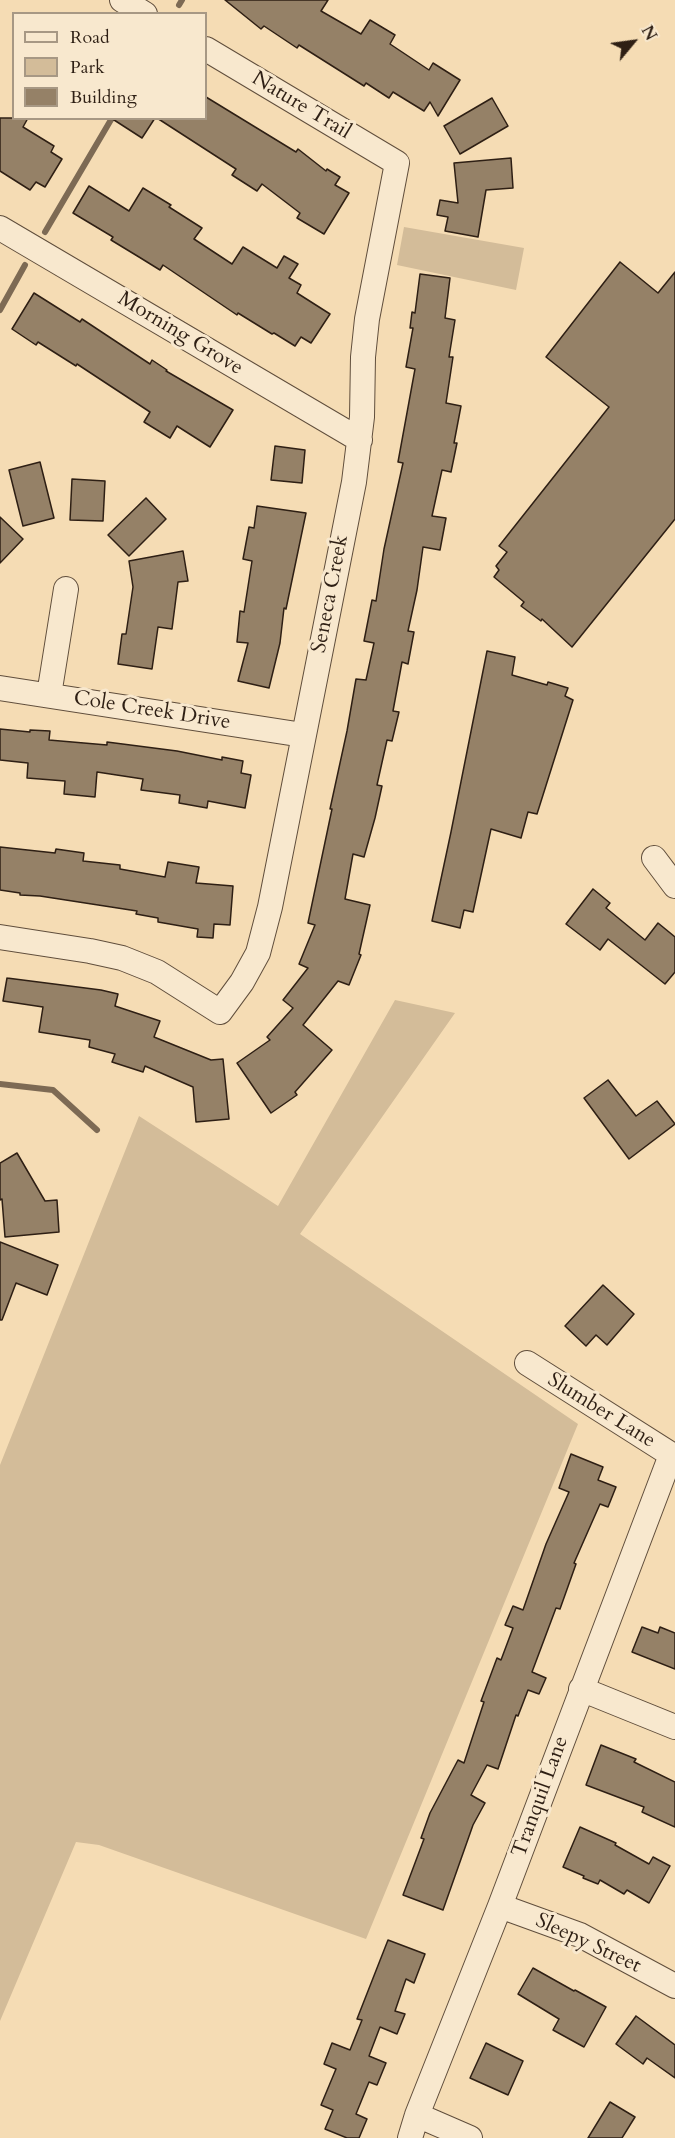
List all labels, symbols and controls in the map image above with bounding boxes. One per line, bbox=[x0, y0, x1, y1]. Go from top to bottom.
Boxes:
legend bbox=[12, 12, 207, 120]
north arrow bbox=[603, 12, 663, 72]
text: N bbox=[636, 22, 662, 45]
text: Road bbox=[70, 25, 110, 50]
text: Park bbox=[70, 55, 105, 80]
street label: Nature Trail bbox=[247, 67, 355, 145]
text: Building bbox=[70, 85, 137, 110]
street label: Morning Grove bbox=[113, 287, 247, 381]
street label: Seneca Creek bbox=[307, 533, 355, 655]
street label: Cole Creek Drive bbox=[72, 686, 232, 736]
street label: Slumber Lane bbox=[542, 1368, 660, 1454]
street label: Tranquil Lane bbox=[507, 1733, 575, 1861]
street label: Sleepy Street bbox=[531, 1909, 645, 1979]

